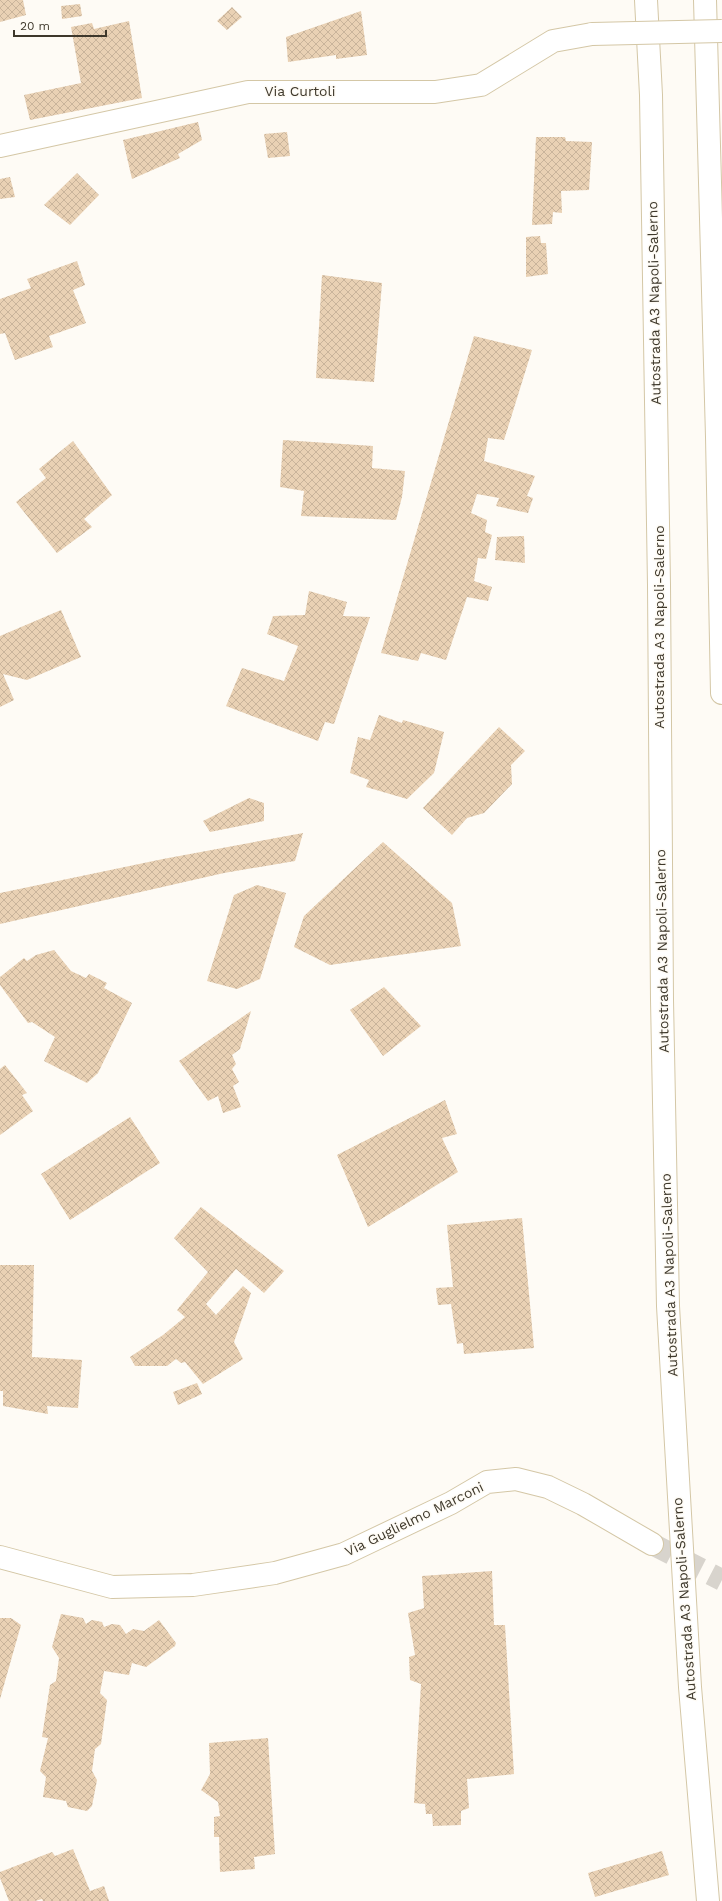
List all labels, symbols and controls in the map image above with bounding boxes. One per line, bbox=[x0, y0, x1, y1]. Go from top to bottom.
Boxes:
scale bar bbox=[14, 12, 106, 38]
text: 20 m bbox=[20, 19, 50, 33]
street label: Via Curtoli bbox=[265, 83, 335, 99]
street label: Autostrada A3 Napoli-Salerno bbox=[644, 201, 664, 405]
street label: Autostrada A3 Napoli-Salerno bbox=[651, 525, 667, 729]
street label: Autostrada A3 Napoli-Salerno bbox=[652, 849, 672, 1053]
street label: Autostrada A3 Napoli-Salerno bbox=[657, 1173, 681, 1377]
street label: Via Guglielmo Marconi bbox=[342, 1478, 486, 1560]
street label: Autostrada A3 Napoli-Salerno bbox=[669, 1497, 699, 1701]

